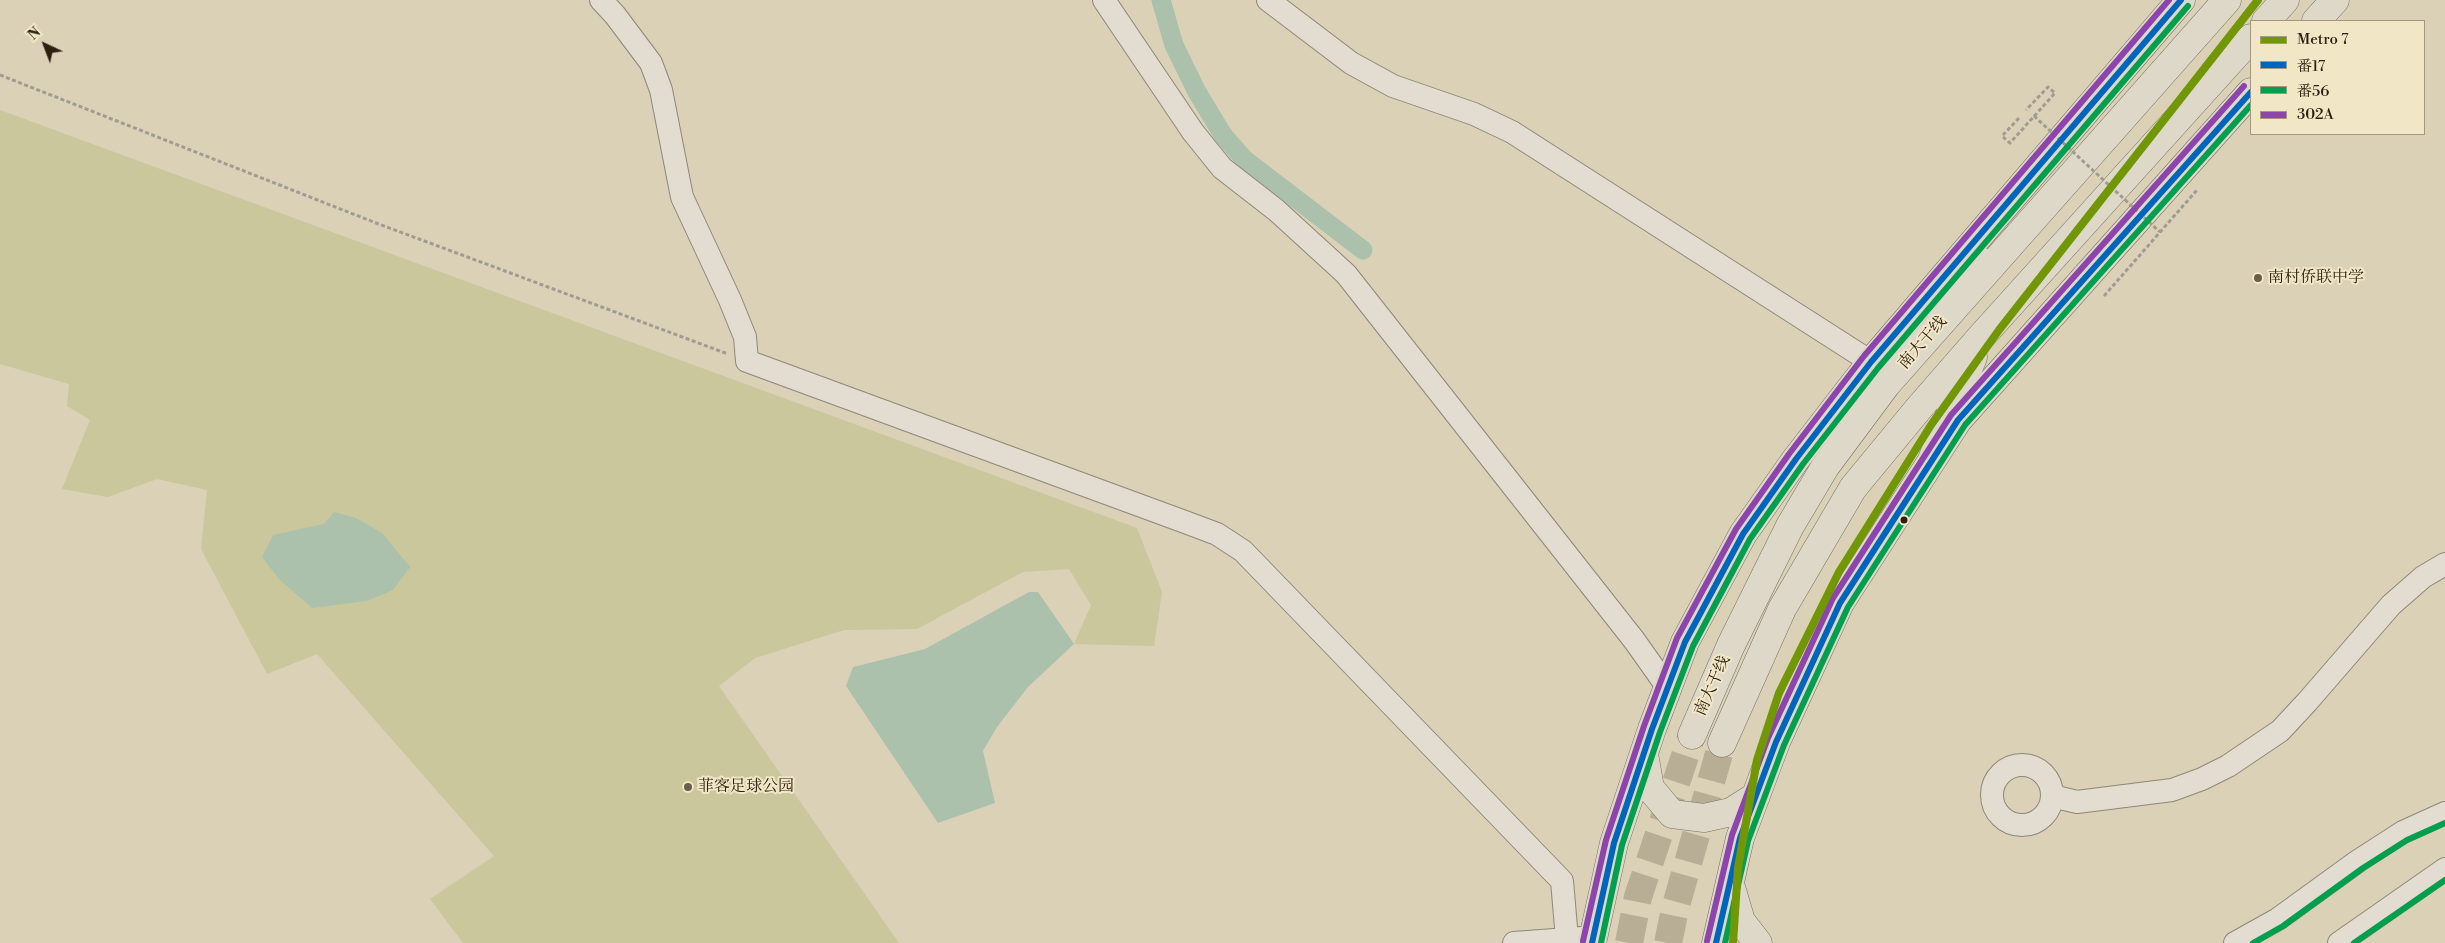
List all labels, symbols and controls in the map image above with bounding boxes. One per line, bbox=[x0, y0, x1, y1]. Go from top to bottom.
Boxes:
north arrow bbox=[20, 20, 70, 70]
legend bbox=[2250, 20, 2425, 135]
text: N bbox=[25, 24, 45, 44]
text: Metro 7 bbox=[2297, 30, 2349, 49]
text: 番17 bbox=[2297, 57, 2325, 76]
text: 番56 bbox=[2297, 82, 2329, 101]
text: 302A bbox=[2297, 105, 2334, 124]
place label: 南村侨联中学 bbox=[2268, 268, 2364, 288]
marker: 南村侨联中学 bbox=[2252, 272, 2264, 284]
street label: 南大干线 bbox=[1895, 313, 1951, 373]
unlabelled marker bbox=[1899, 515, 1909, 525]
street label: 南大干线 bbox=[1691, 653, 1735, 719]
place label: 菲客足球公园 bbox=[698, 777, 794, 797]
marker: 菲客足球公园 bbox=[682, 781, 694, 793]

